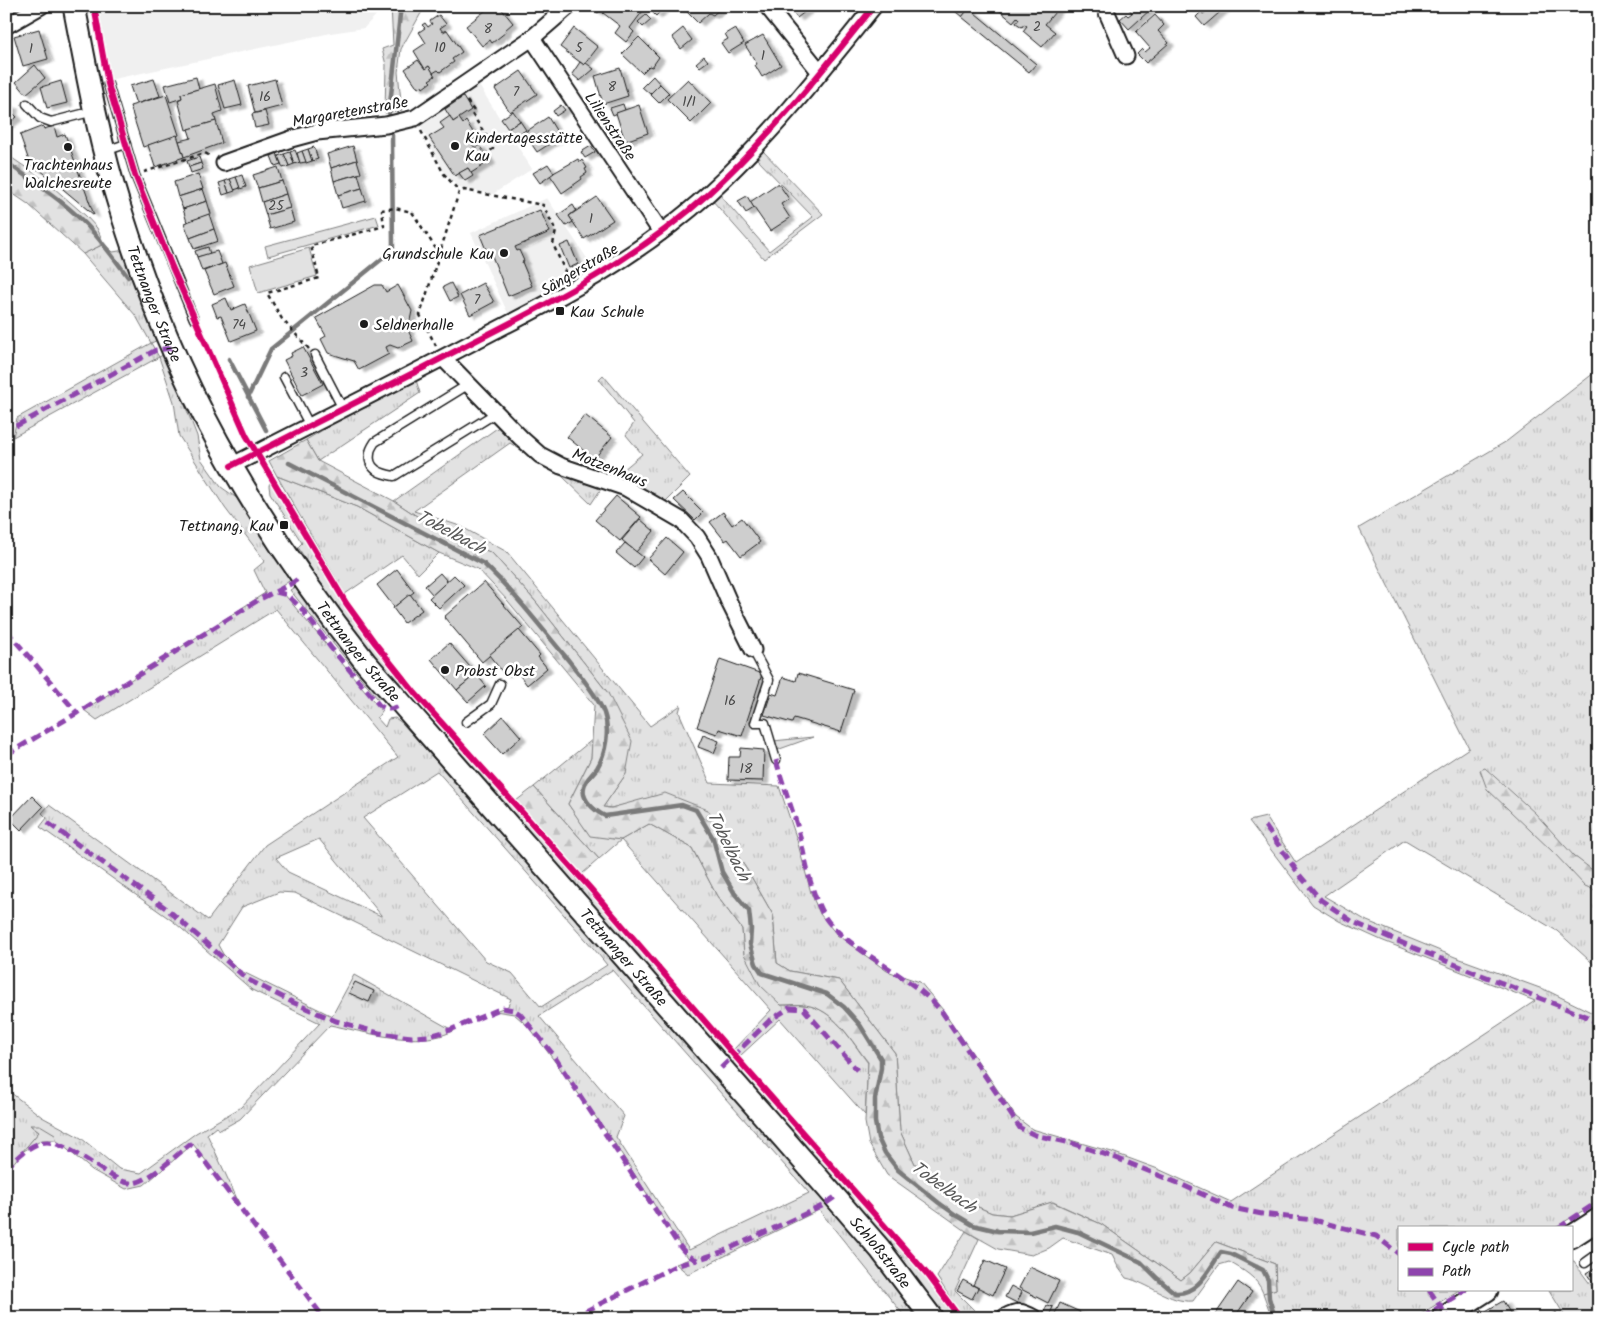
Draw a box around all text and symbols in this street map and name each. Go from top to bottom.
house number: 2 [1033,16,1041,38]
house number: 8 [484,18,493,40]
house number: 10 [434,37,446,59]
house number: 5 [575,37,584,59]
house number: 1 [29,38,33,60]
house number: 1 [761,45,765,67]
house number: 8 [608,76,617,98]
house number: 7 [513,81,520,103]
house number: 16 [259,86,271,108]
street label: Lilienstraße [577,87,642,166]
street label: Margaretenstraße [290,90,410,135]
house number: 1/1 [682,91,696,113]
place label: Kindertagesstätte Kau [465,126,583,169]
marker: Kindertagesstätte Kau [449,140,461,152]
marker: Trachtenhaus Walchesreute [62,141,74,153]
place label: Trachtenhaus Walchesreute [23,153,113,196]
house number: 25 [268,195,285,217]
house number: 1 [589,208,593,230]
street label: Sängerstraße [536,237,624,303]
street label: Tettnanger Straße [119,242,188,367]
place label: Grundschule Kau [382,242,494,267]
marker: Grundschule Kau [498,247,510,259]
house number: 7 [474,289,481,311]
place label: Kau Schule [570,300,644,325]
marker: Kau Schule [554,305,566,317]
place label: Seldnerhalle [374,313,454,338]
house number: 74 [232,314,246,336]
marker: Seldnerhalle [358,318,370,330]
house number: 3 [300,362,308,384]
street label: Motzenhaus [568,442,651,495]
water label: Tobelbach [410,503,492,564]
place label: Tettnang, Kau [179,514,274,539]
marker: Tettnang, Kau [278,519,290,531]
street label: Tettnanger Straße [309,596,406,708]
place label: Probst Obst [455,659,536,684]
marker: Probst Obst [439,664,451,676]
house number: 16 [724,690,736,712]
house number: 18 [740,758,753,780]
water label: Tobelbach [698,806,758,888]
street label: Tettnanger Straße [573,903,673,1013]
water label: Tobelbach [904,1154,983,1223]
street label: Schloßstraße [843,1211,917,1295]
legend [1398,1226,1572,1292]
text: Cycle path [1442,1236,1509,1260]
text: Path [1442,1260,1471,1284]

